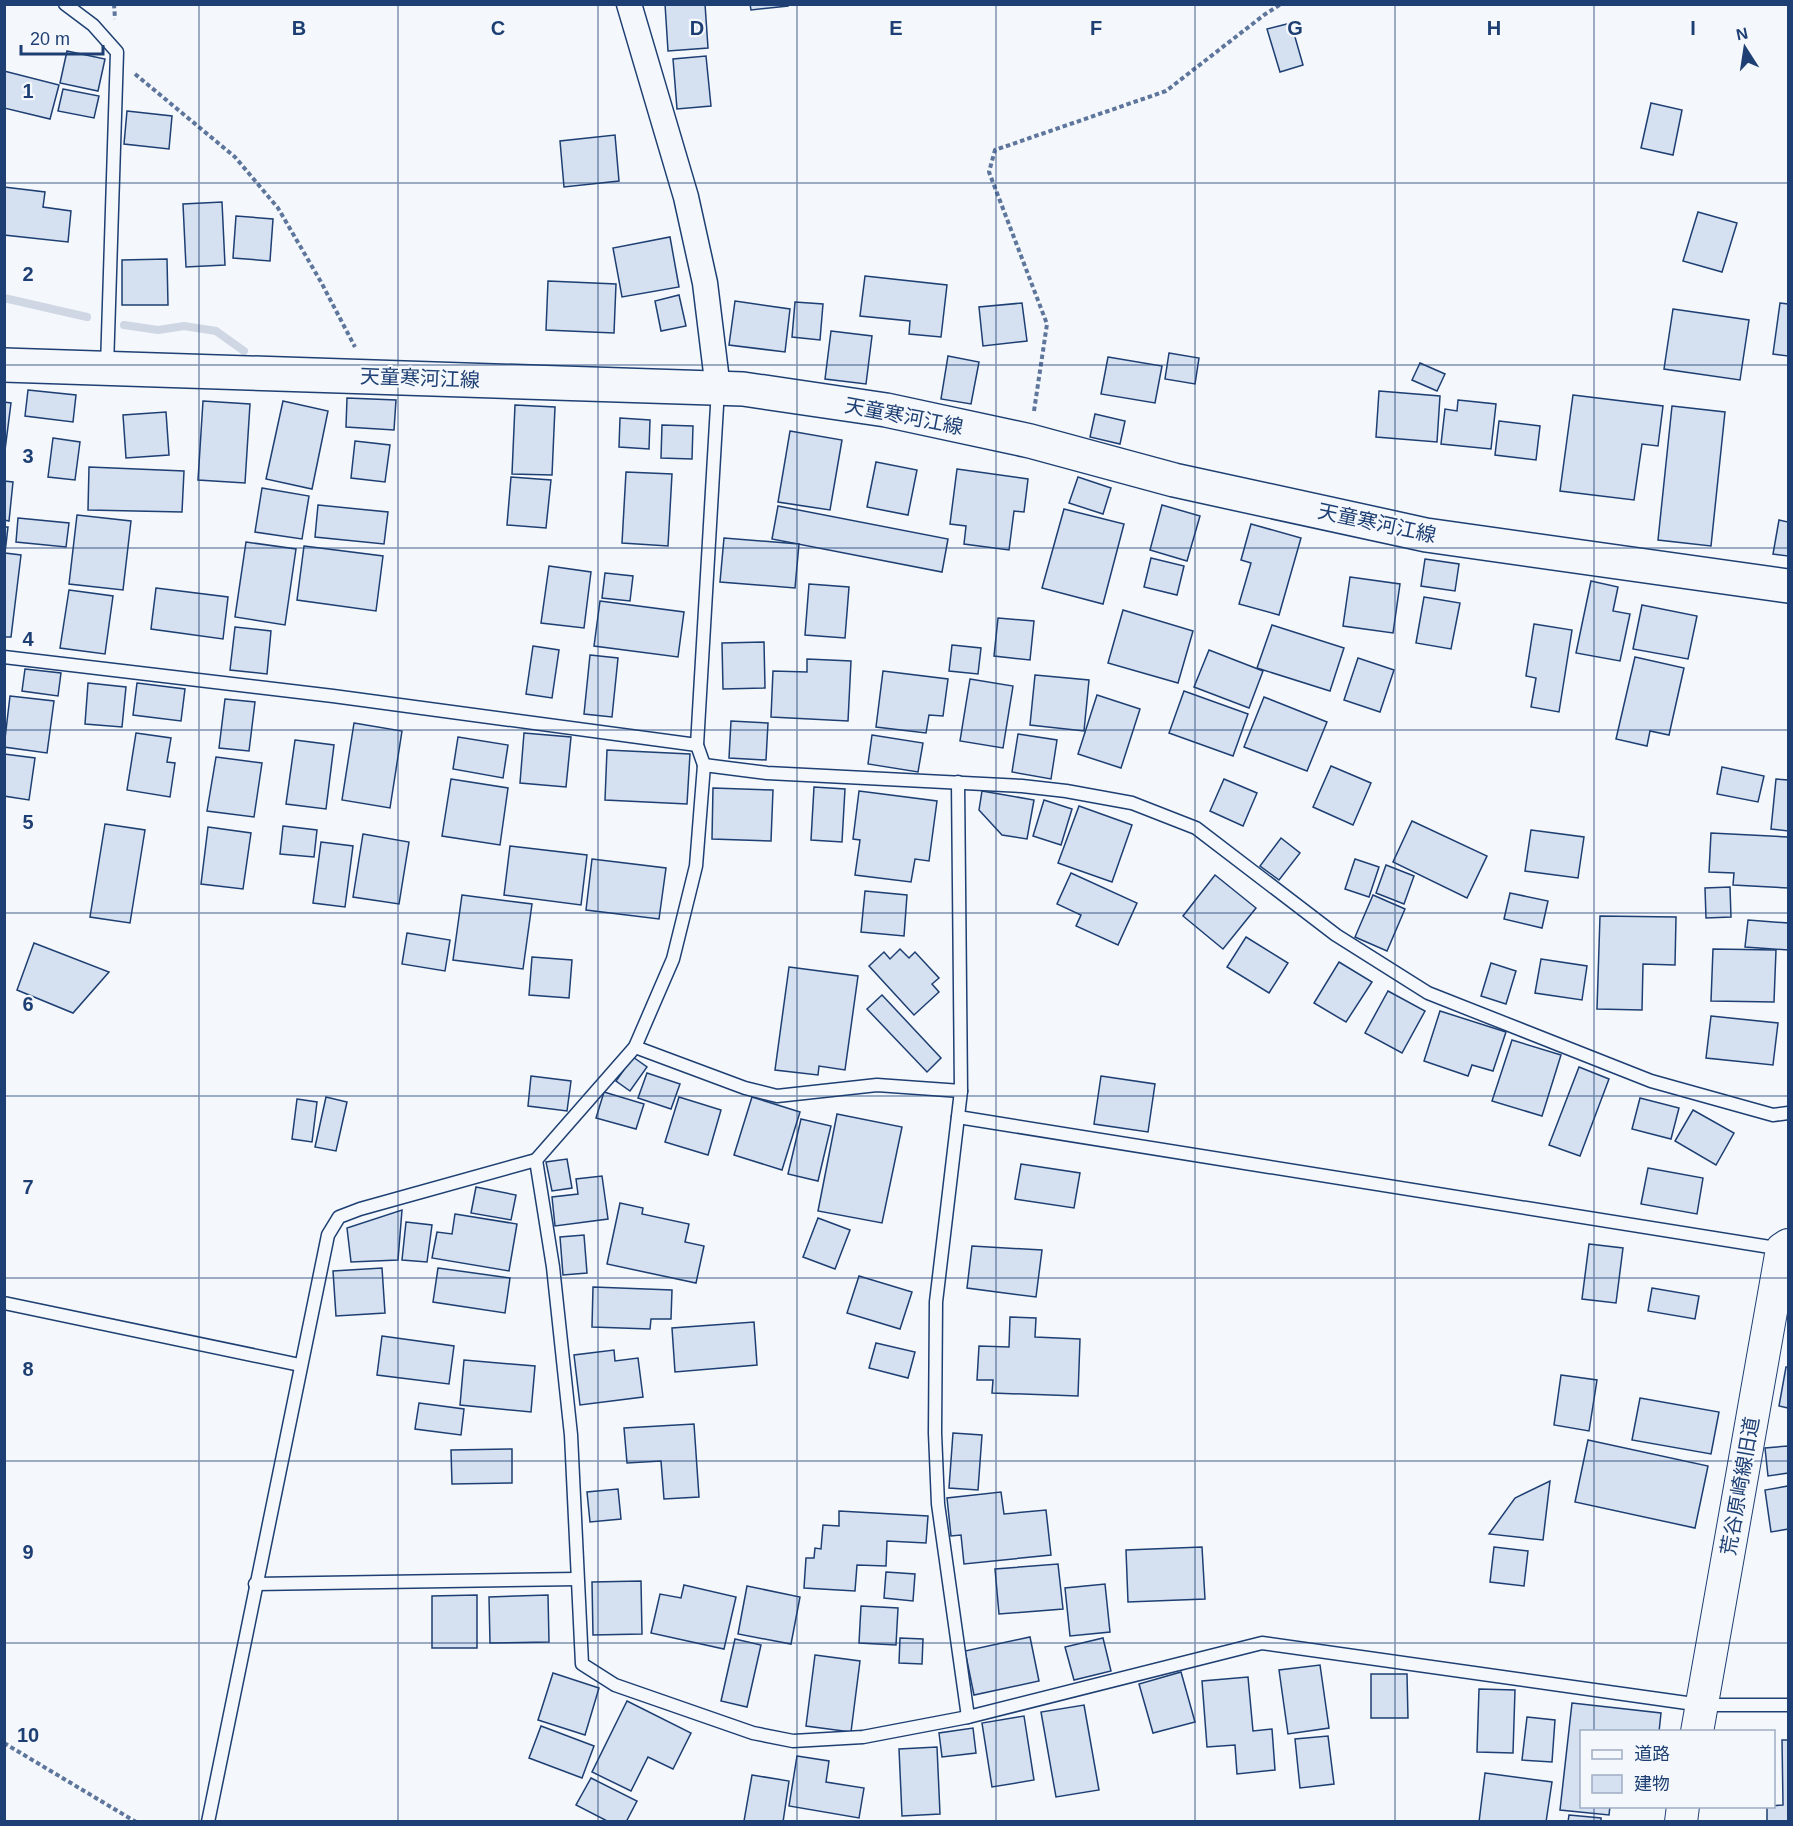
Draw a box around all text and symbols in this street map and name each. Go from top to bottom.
text: B [292,17,306,39]
text: C [491,17,505,39]
text: D [690,17,704,39]
text: E [889,17,903,39]
text: F [1090,17,1102,39]
text: G [1287,17,1303,39]
text: H [1487,17,1501,39]
text: I [1690,17,1696,39]
scale bar [21,18,104,56]
north arrow [1715,18,1775,78]
text: N [1735,24,1749,43]
text: 20 m [30,29,70,49]
text: 1 [22,80,34,102]
text: 2 [22,263,34,285]
street label: 天童寒河江線 [360,365,480,391]
street label: 天童寒河江線 [843,394,965,438]
text: 3 [22,445,34,467]
street label: 天童寒河江線 [1316,500,1438,546]
text: 4 [22,628,34,650]
text: 5 [22,811,34,833]
text: 6 [22,993,34,1015]
text: 7 [22,1176,34,1198]
text: 8 [22,1358,34,1380]
street label: 荒谷原崎線旧道 [1717,1415,1763,1557]
text: 9 [22,1541,34,1563]
text: 10 [17,1724,39,1746]
legend [1580,1730,1775,1808]
text: 道路 [1634,1744,1670,1764]
text: 建物 [1634,1774,1670,1794]

